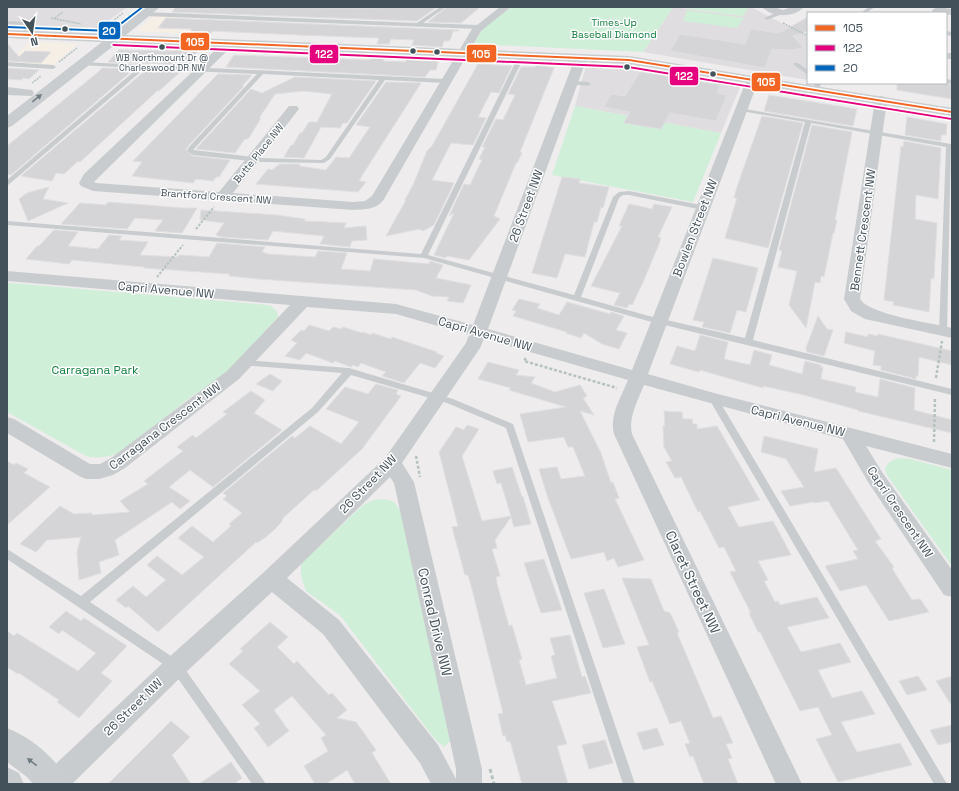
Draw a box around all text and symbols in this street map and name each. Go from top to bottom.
north arrow [12,12,52,52]
legend [807,12,947,84]
park label: Times-Up Baseball Diamond [571,16,657,41]
text: 105 [843,20,863,36]
line badge: 20 [98,21,121,40]
unlabelled marker [60,24,70,34]
text: 20 [102,24,116,38]
line badge: 105 [180,32,210,51]
text: N [29,34,39,49]
text: 105 [186,35,205,49]
text: 122 [843,40,863,56]
marker: WB Northmount Dr @ Charleswood DR NW [157,42,167,52]
line badge: 122 [309,44,339,64]
line badge: 105 [466,44,497,63]
unlabelled marker [408,46,418,56]
text: 122 [315,47,333,61]
unlabelled marker [432,47,442,57]
text: 105 [472,47,491,61]
place label: WB Northmount Dr @ Charleswood DR NW [116,52,208,74]
text: 20 [843,60,858,76]
unlabelled marker [622,62,632,72]
line badge: 122 [669,66,699,86]
text: 122 [675,69,693,83]
unlabelled marker [708,69,718,79]
line badge: 105 [751,72,781,92]
text: 105 [757,75,776,89]
one-way arrow [32,94,43,103]
street label: Butte Place NW [230,121,287,186]
street label: 26 Street NW [506,167,547,244]
street label: Bennett Crescent NW [846,167,880,292]
street label: Bowlen Street NW [669,176,721,279]
street label: Brantford Crescent NW [160,186,272,207]
street label: Capri Avenue NW [117,278,215,302]
street label: Capri Avenue NW [436,313,534,355]
park label: Carragana Park [51,362,139,378]
street label: Carragana Crescent NW [106,378,225,473]
street label: Capri Avenue NW [749,402,847,441]
street label: 26 Street NW [336,451,400,517]
street label: Capri Crescent NW [863,463,937,561]
street label: Claret Street NW [661,528,725,636]
street label: Conrad Drive NW [414,566,456,678]
street label: 26 Street NW [100,675,166,739]
one-way arrow [26,757,37,766]

